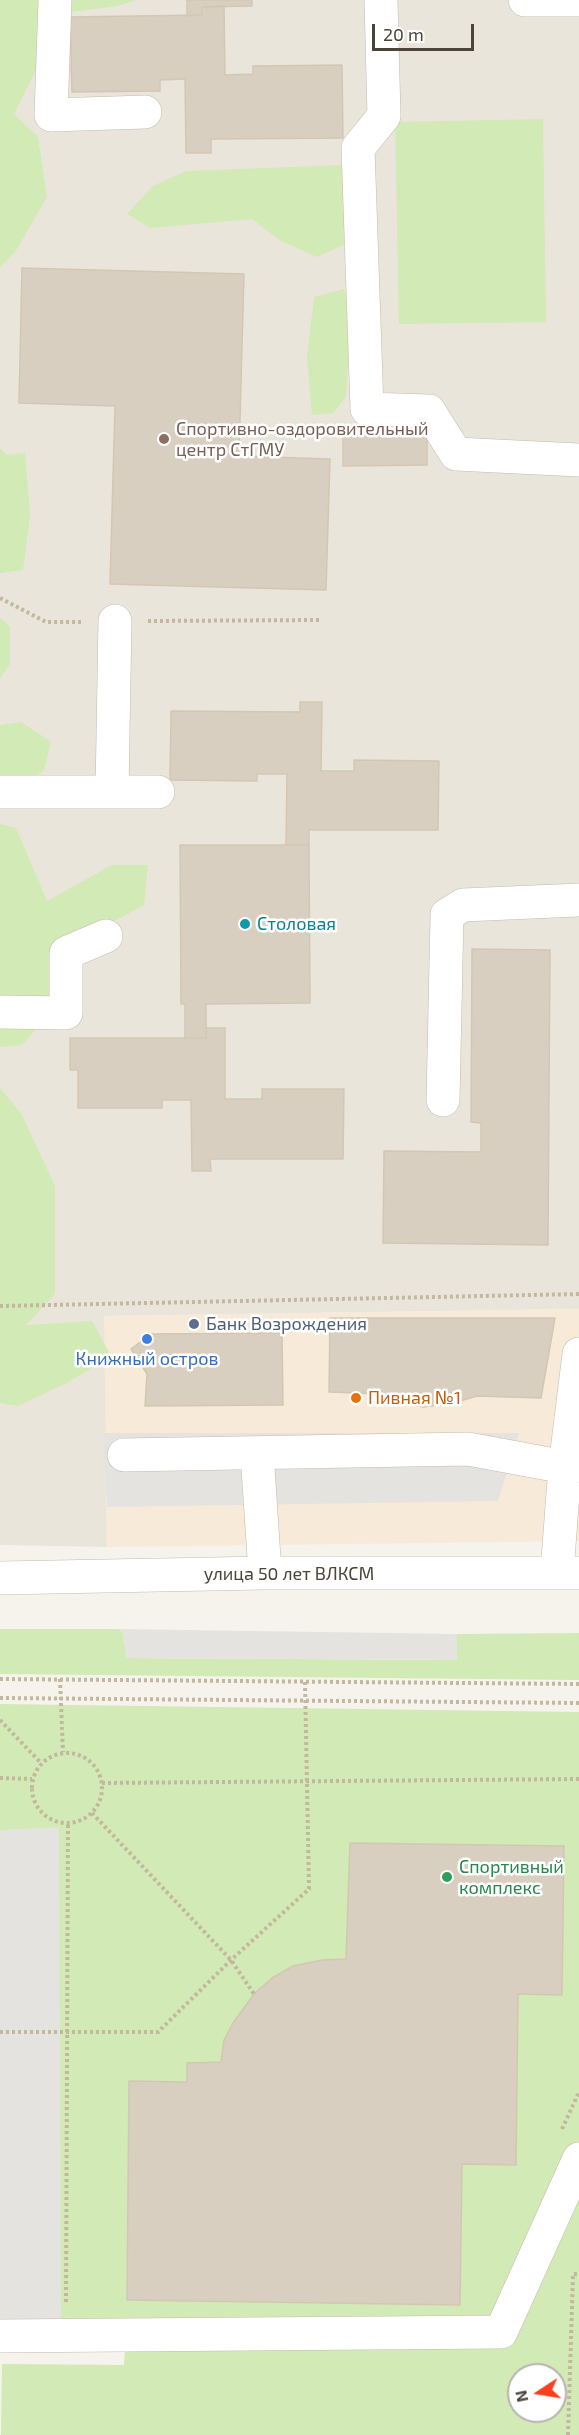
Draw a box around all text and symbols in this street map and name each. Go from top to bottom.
scale bar [375,12,477,50]
text: 20 m [383,23,424,45]
place label: Спортивно-оздоровительный центр СтГМУ [176,418,428,460]
marker: Спортивно-оздоровительный центр СтГМУ [157,432,171,446]
place label: Столовая [257,913,336,935]
marker: Столовая [238,917,252,931]
place label: Банк Возрождения [206,1313,367,1335]
marker: Банк Возрождения [187,1317,201,1331]
marker: Книжный остров [140,1332,154,1346]
place label: Книжный остров [76,1348,218,1370]
place label: Пивная №1 [368,1387,461,1409]
marker: Пивная №1 [349,1391,363,1405]
street label: улица 50 лет ВЛКСМ [204,1563,374,1585]
place label: Спортивный комплекс [459,1856,564,1898]
marker: Спортивный комплекс [440,1870,454,1884]
north arrow [507,2363,567,2423]
text: N [510,2389,531,2404]

